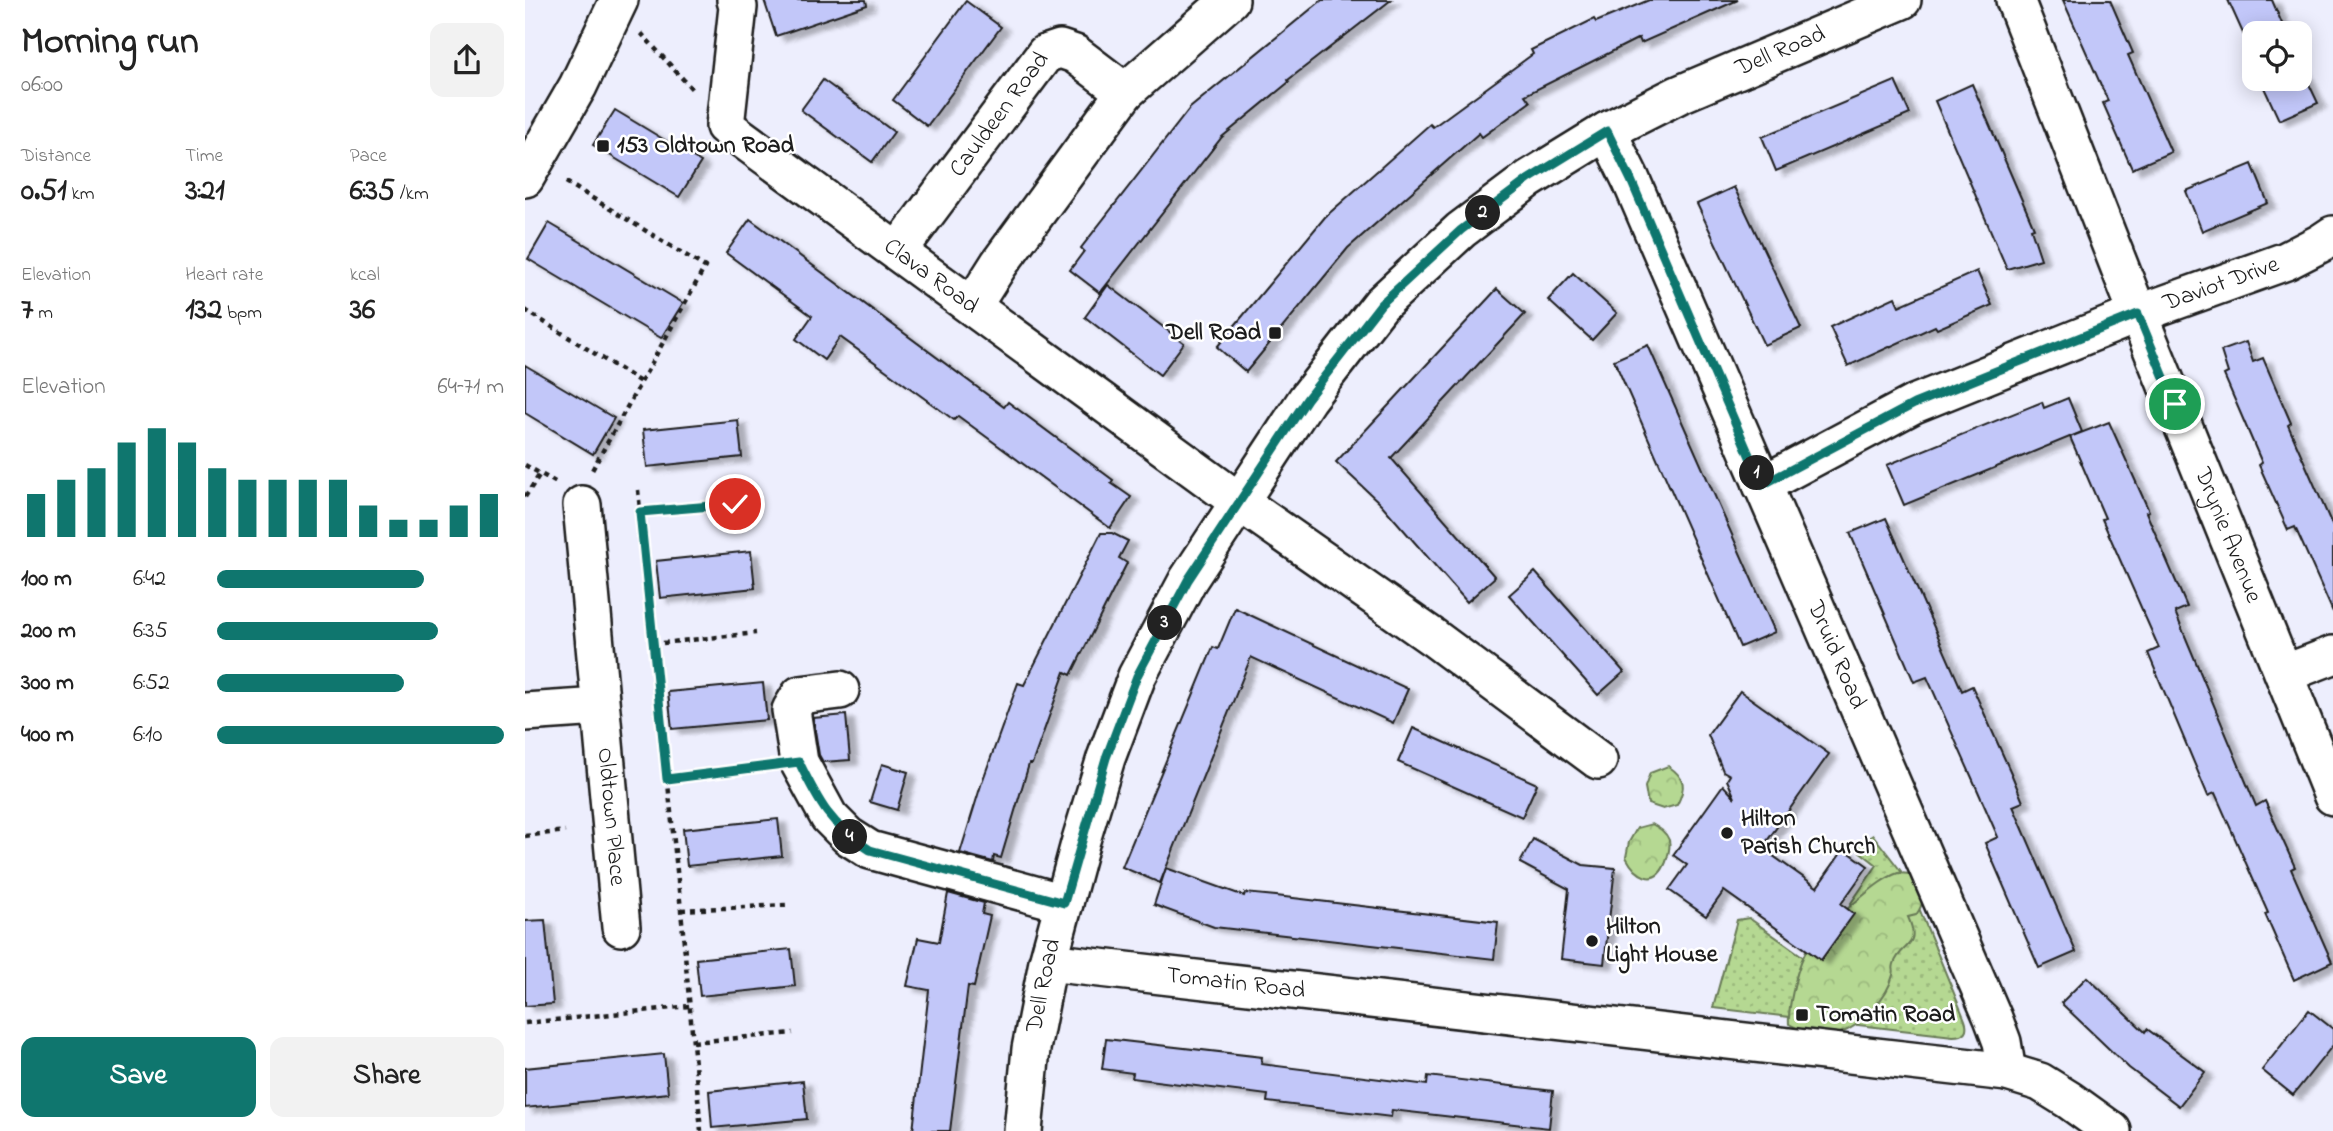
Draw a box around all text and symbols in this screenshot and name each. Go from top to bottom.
text: Morning run [21,15,199,71]
street label: Dell Road [1729,17,1831,87]
map controls [2242,21,2312,91]
button: locate [2242,21,2312,91]
button: share [430,23,504,97]
street label: Cauldeen Road [941,44,1059,185]
text: 06:00 [21,69,63,102]
place label: 153 Oldtown Road [617,129,794,164]
marker: 153 Oldtown Road [595,138,611,154]
text: Distance [21,143,91,170]
text: Time [185,143,223,170]
text: Pace [350,143,387,170]
text: 0.51 [21,170,67,214]
text: 3:21 [185,170,225,214]
text: 6:35 [350,170,395,214]
text: km [67,181,95,208]
text: /km [395,181,429,208]
pin: 2 [1465,196,1501,230]
text: 2 [1478,199,1487,226]
street label: Clava Road [876,230,986,324]
street label: Daviot Drive [2157,247,2284,321]
text: Elevation [21,262,91,289]
text: Heart rate [185,262,263,289]
text: kcal [350,262,380,289]
text: 7 [21,289,33,333]
text: 132 [185,289,222,333]
text: 36 [350,289,375,333]
text: m [33,300,53,327]
text: bpm [222,300,262,327]
place label: Dell Road [1165,316,1262,351]
marker: Dell Road [1267,325,1283,341]
text: Elevation [21,371,106,404]
text: 64–71 m [437,371,504,404]
pin [2145,374,2205,434]
icon: arrive [2156,385,2194,423]
pin: 1 [1739,456,1775,490]
text: 1 [1753,459,1760,486]
street label: Drynie Avenue [2184,461,2271,608]
pin [705,474,765,534]
icon: check [716,485,754,523]
text: 100 m [21,563,72,596]
text: 6:42 [133,563,166,596]
street label: Druid Road [1797,594,1875,715]
pin: 3 [1147,606,1183,640]
text: 3 [1161,609,1168,636]
text: 200 m [21,615,76,648]
text: 6:35 [133,615,168,648]
text: 300 m [21,667,74,700]
text: 6:52 [133,667,170,700]
text: 400 m [21,719,74,752]
text: 6:10 [133,719,162,752]
street label: Oldtown Place [587,746,635,887]
place label: Hilton Parish Church [1741,802,1876,865]
pin: 4 [833,820,867,854]
text: 4 [846,823,853,850]
marker: Hilton Parish Church [1719,825,1735,841]
place label: Hilton Light House [1606,910,1719,974]
marker: Hilton Light House [1584,933,1600,949]
street label: Dell Road [1017,934,1071,1036]
street label: Tomatin Road [1165,958,1307,1009]
place label: Tomatin Road [1816,998,1956,1033]
marker: Tomatin Road [1794,1007,1810,1023]
button: Save [21,1037,256,1117]
button: Share [270,1037,504,1117]

